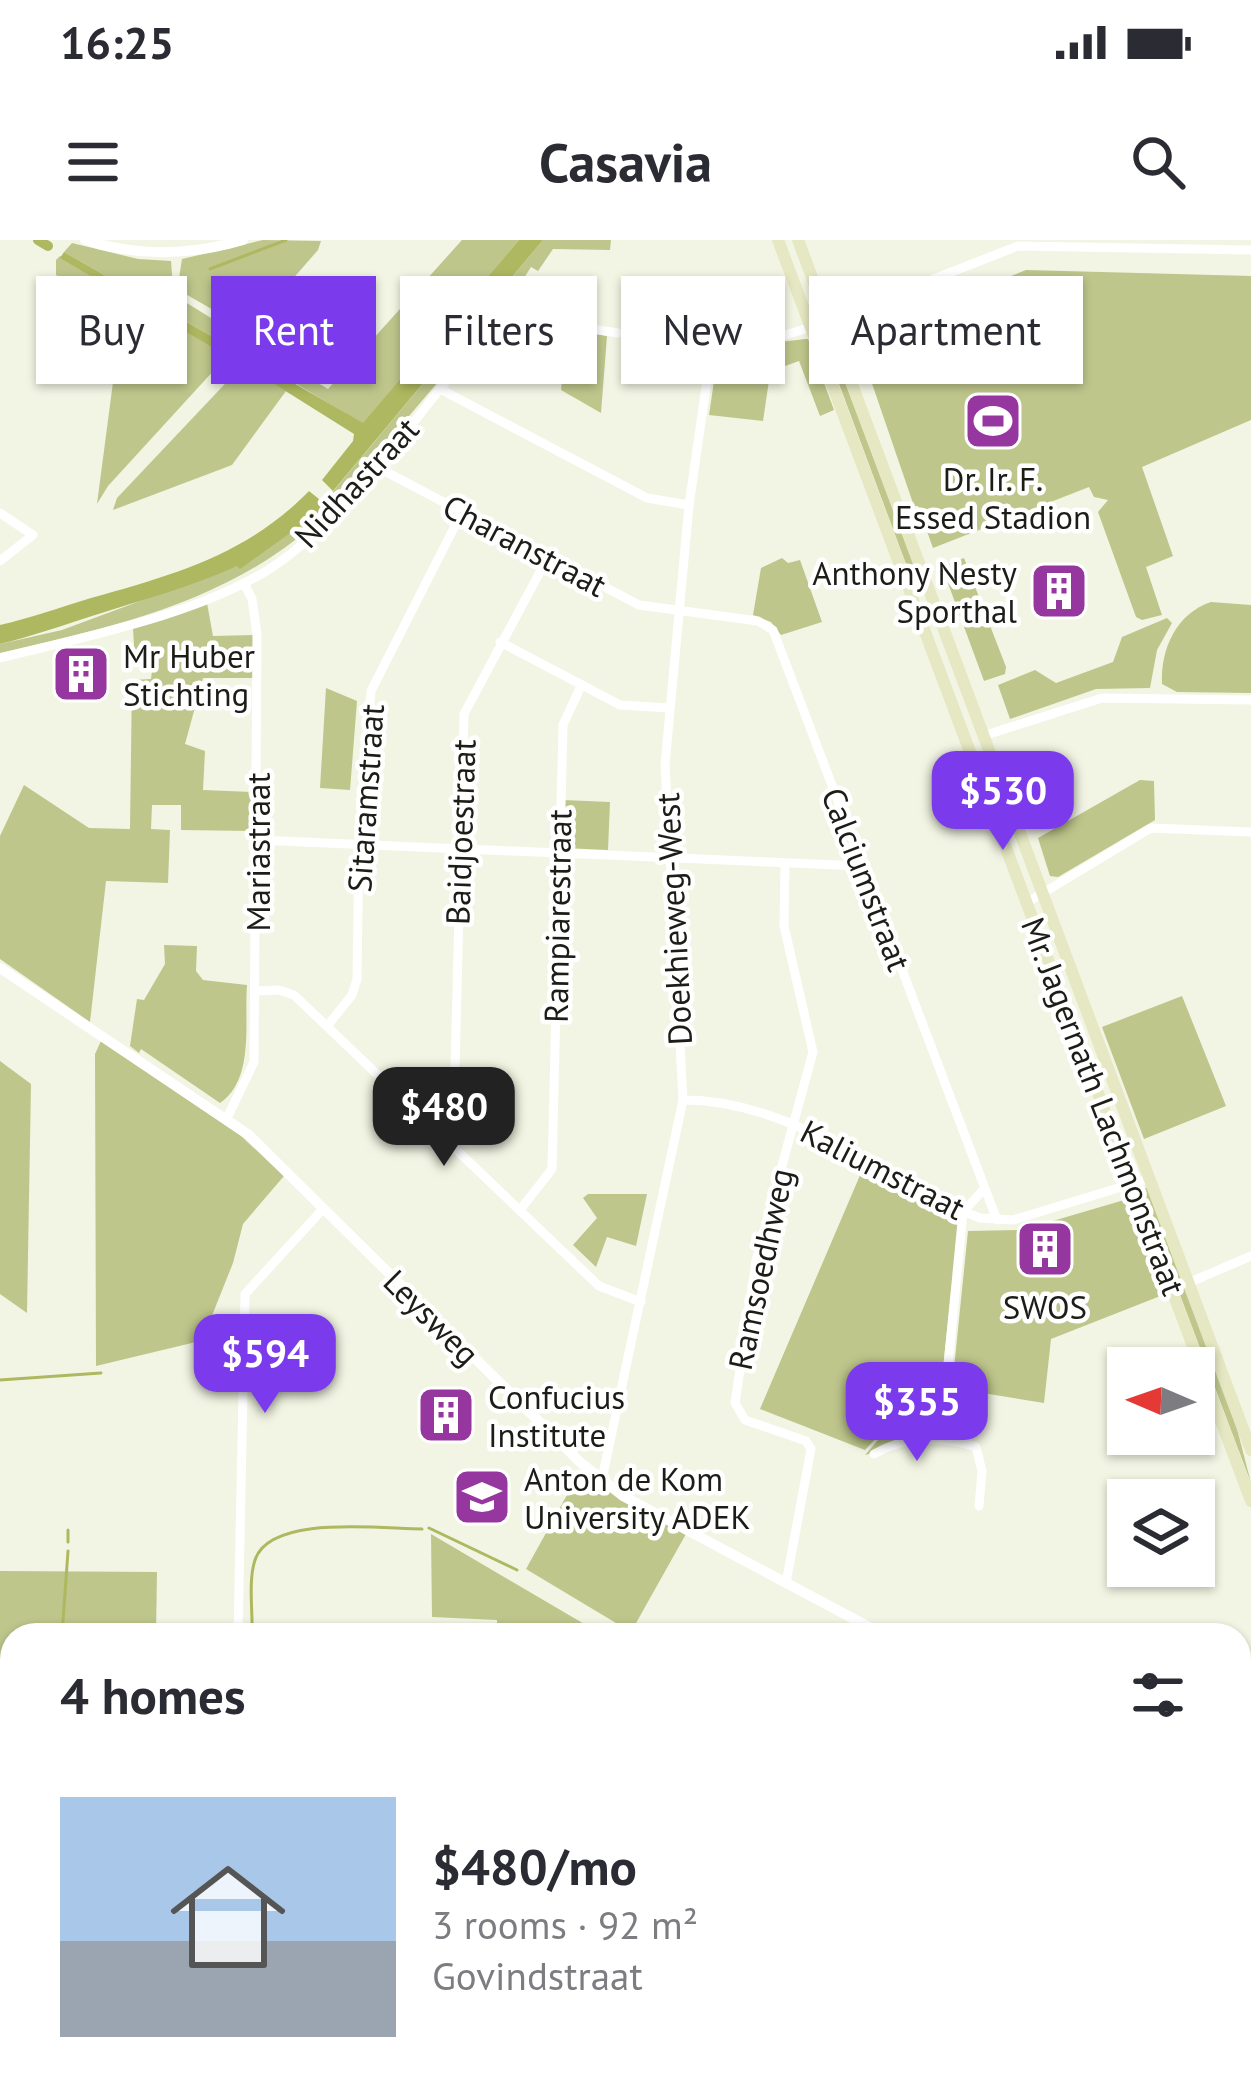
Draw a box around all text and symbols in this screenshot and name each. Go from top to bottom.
text: 16:25 [60,13,174,71]
text: Casavia [539,127,712,197]
icon: menu [60,129,126,195]
icon: search [1125,129,1191,195]
chip: Buy [36,276,187,384]
chip: Rent [211,276,376,384]
chip: Filters [400,276,597,384]
chip: New [621,276,785,384]
chip: Apartment [809,276,1083,384]
sports icon: Dr. Ir. F. Essed Stadion [962,390,1024,452]
street label: Nidhastraat [285,408,427,556]
place label: Dr. Ir. F. Essed Stadion [895,457,1091,538]
street label: Charanstraat [436,484,614,606]
place label: Anthony Nesty Sporthal [812,551,1018,632]
building icon: Anthony Nesty Sporthal [1028,560,1090,622]
place label: Mr Huber Stichting [123,634,255,715]
building icon: Mr Huber Stichting [50,643,112,705]
street label: Sitaramstraat [337,702,393,894]
street label: Baidjoestraat [435,738,485,926]
pin: $530 [932,751,1074,853]
text: $530 [959,764,1047,815]
street label: Mariastraat [236,772,279,932]
street label: Calciumstraat [812,781,922,977]
street label: Doekhieweg-West [645,792,701,1046]
street label: Rampiarestraat [534,809,580,1023]
street label: Mr. Jagernath Lachmonstraat [1012,911,1196,1301]
pin: $480 [373,1067,515,1169]
text: $480 [400,1080,488,1131]
street label: Kaliumstraat [794,1109,972,1229]
street label: Ramsoedhweg [718,1164,802,1374]
building icon: SWOS [1014,1218,1076,1280]
street label: Leysweg [375,1260,489,1374]
place label: SWOS [1003,1285,1087,1328]
pin: $594 [194,1314,336,1416]
text: $594 [221,1327,309,1378]
north arrow [1107,1347,1215,1455]
map controls [1107,1347,1215,1587]
pin: $355 [846,1362,988,1464]
place label: Confucius Institute [488,1375,625,1456]
text: $355 [873,1375,961,1426]
building icon: Confucius Institute [415,1384,477,1446]
place label: Anton de Kom University ADEK [524,1457,751,1538]
school or university icon: Anton de Kom University ADEK [451,1466,513,1528]
button: layers [1107,1479,1215,1587]
text: 4 homes [60,1662,246,1728]
icon: filters [1125,1662,1191,1728]
text: $480/mo [432,1833,637,1899]
icon: home [156,1845,300,1989]
text: 3 rooms · 92 m² [432,1899,698,1950]
text: Govindstraat [432,1950,643,2001]

